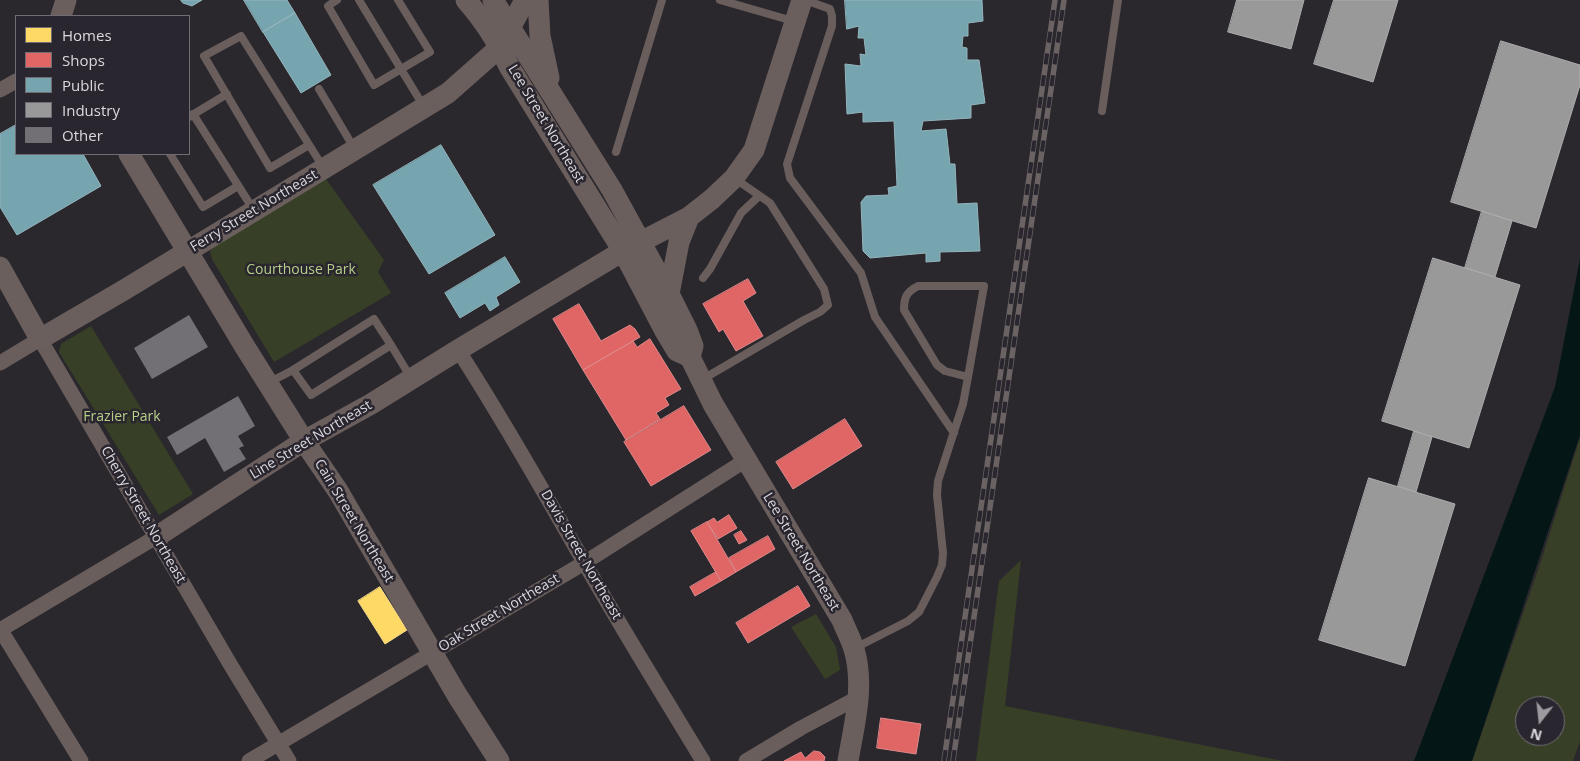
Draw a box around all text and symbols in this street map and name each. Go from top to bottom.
legend [15,15,190,155]
text: Homes [62,25,112,45]
text: Shops [62,50,105,70]
street label: Lee Street Northeast [504,62,588,186]
text: Public [62,75,104,95]
text: Industry [62,100,120,120]
text: Other [62,125,103,145]
street label: Ferry Street Northeast [187,166,321,256]
park label: Courthouse Park [246,262,356,278]
street label: Line Street Northeast [247,397,375,483]
park label: Frazier Park [83,409,161,425]
street label: Cherry Street Northeast [97,443,189,587]
street label: Cain Street Northeast [311,456,397,586]
street label: Davis Street Northeast [537,487,625,623]
street label: Lee Street Northeast [759,490,843,614]
street label: Oak Street Northeast [436,570,562,656]
north arrow [1515,696,1565,746]
text: N [1528,724,1544,746]

